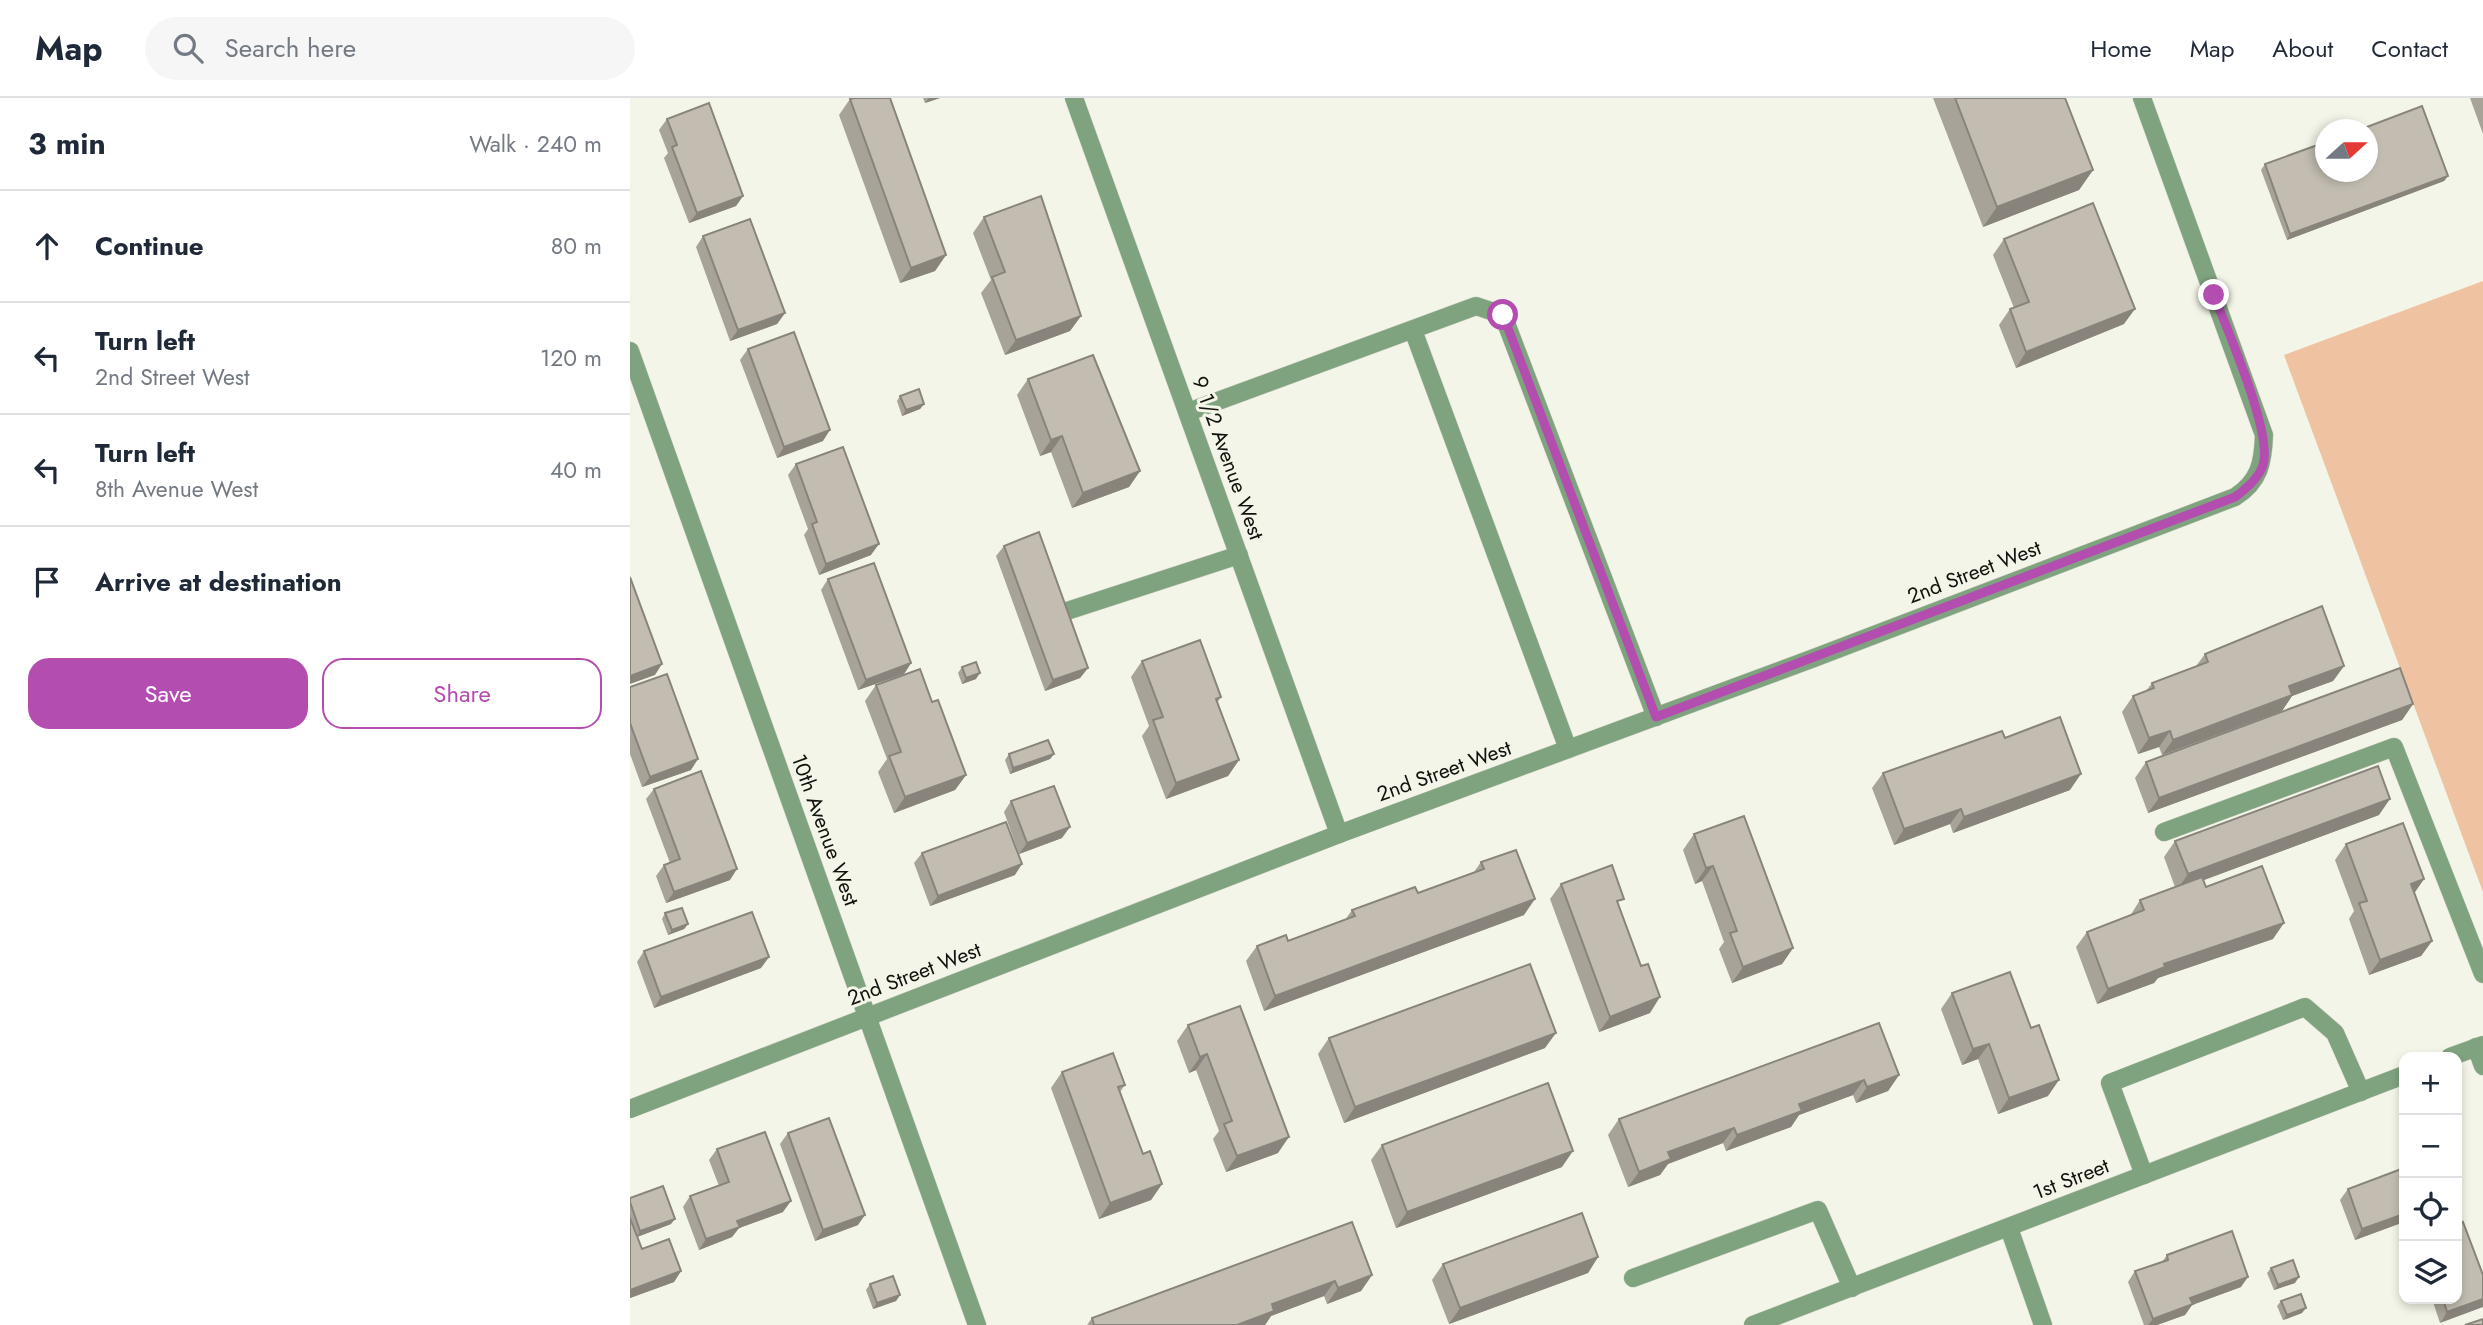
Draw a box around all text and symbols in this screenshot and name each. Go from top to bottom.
search box [145,17,635,80]
text: Map [35,25,103,72]
icon: search [169,29,207,67]
text: Search here [225,29,356,67]
text: Home [2090,31,2152,66]
text: Map [2190,31,2234,66]
text: About [2272,31,2333,66]
text: Contact [2371,31,2448,66]
north arrow [2315,119,2378,182]
text: 3 min [28,122,106,165]
text: Walk · 240 m [469,127,602,161]
icon: ahead [28,227,66,265]
text: Continue [95,227,204,265]
text: 80 m [551,229,602,263]
route end [2198,279,2229,310]
route start [1487,299,1518,330]
text: Turn left [95,322,195,360]
icon: left [28,339,66,377]
text: 120 m [540,341,602,375]
text: 2nd Street West [95,360,250,394]
street label: 9 1/2 Avenue West [1184,372,1272,544]
text: Turn left [95,434,195,472]
icon: left [28,451,66,489]
text: 40 m [550,453,602,487]
text: 8th Avenue West [95,472,258,506]
street label: 2nd Street West [1903,533,2045,611]
icon: arrive [28,563,66,601]
text: Arrive at destination [95,563,342,601]
button: Save [28,658,308,729]
button: Share [322,658,602,729]
street label: 2nd Street West [1373,733,1515,809]
street label: 10th Avenue West [784,750,866,910]
street label: 2nd Street West [843,935,985,1013]
map controls [2399,1052,2462,1304]
button: + [2399,1052,2462,1115]
button: − [2399,1115,2462,1178]
street label: 1st Street [2029,1151,2113,1207]
button: locate [2399,1178,2462,1241]
button: layers [2399,1241,2462,1304]

